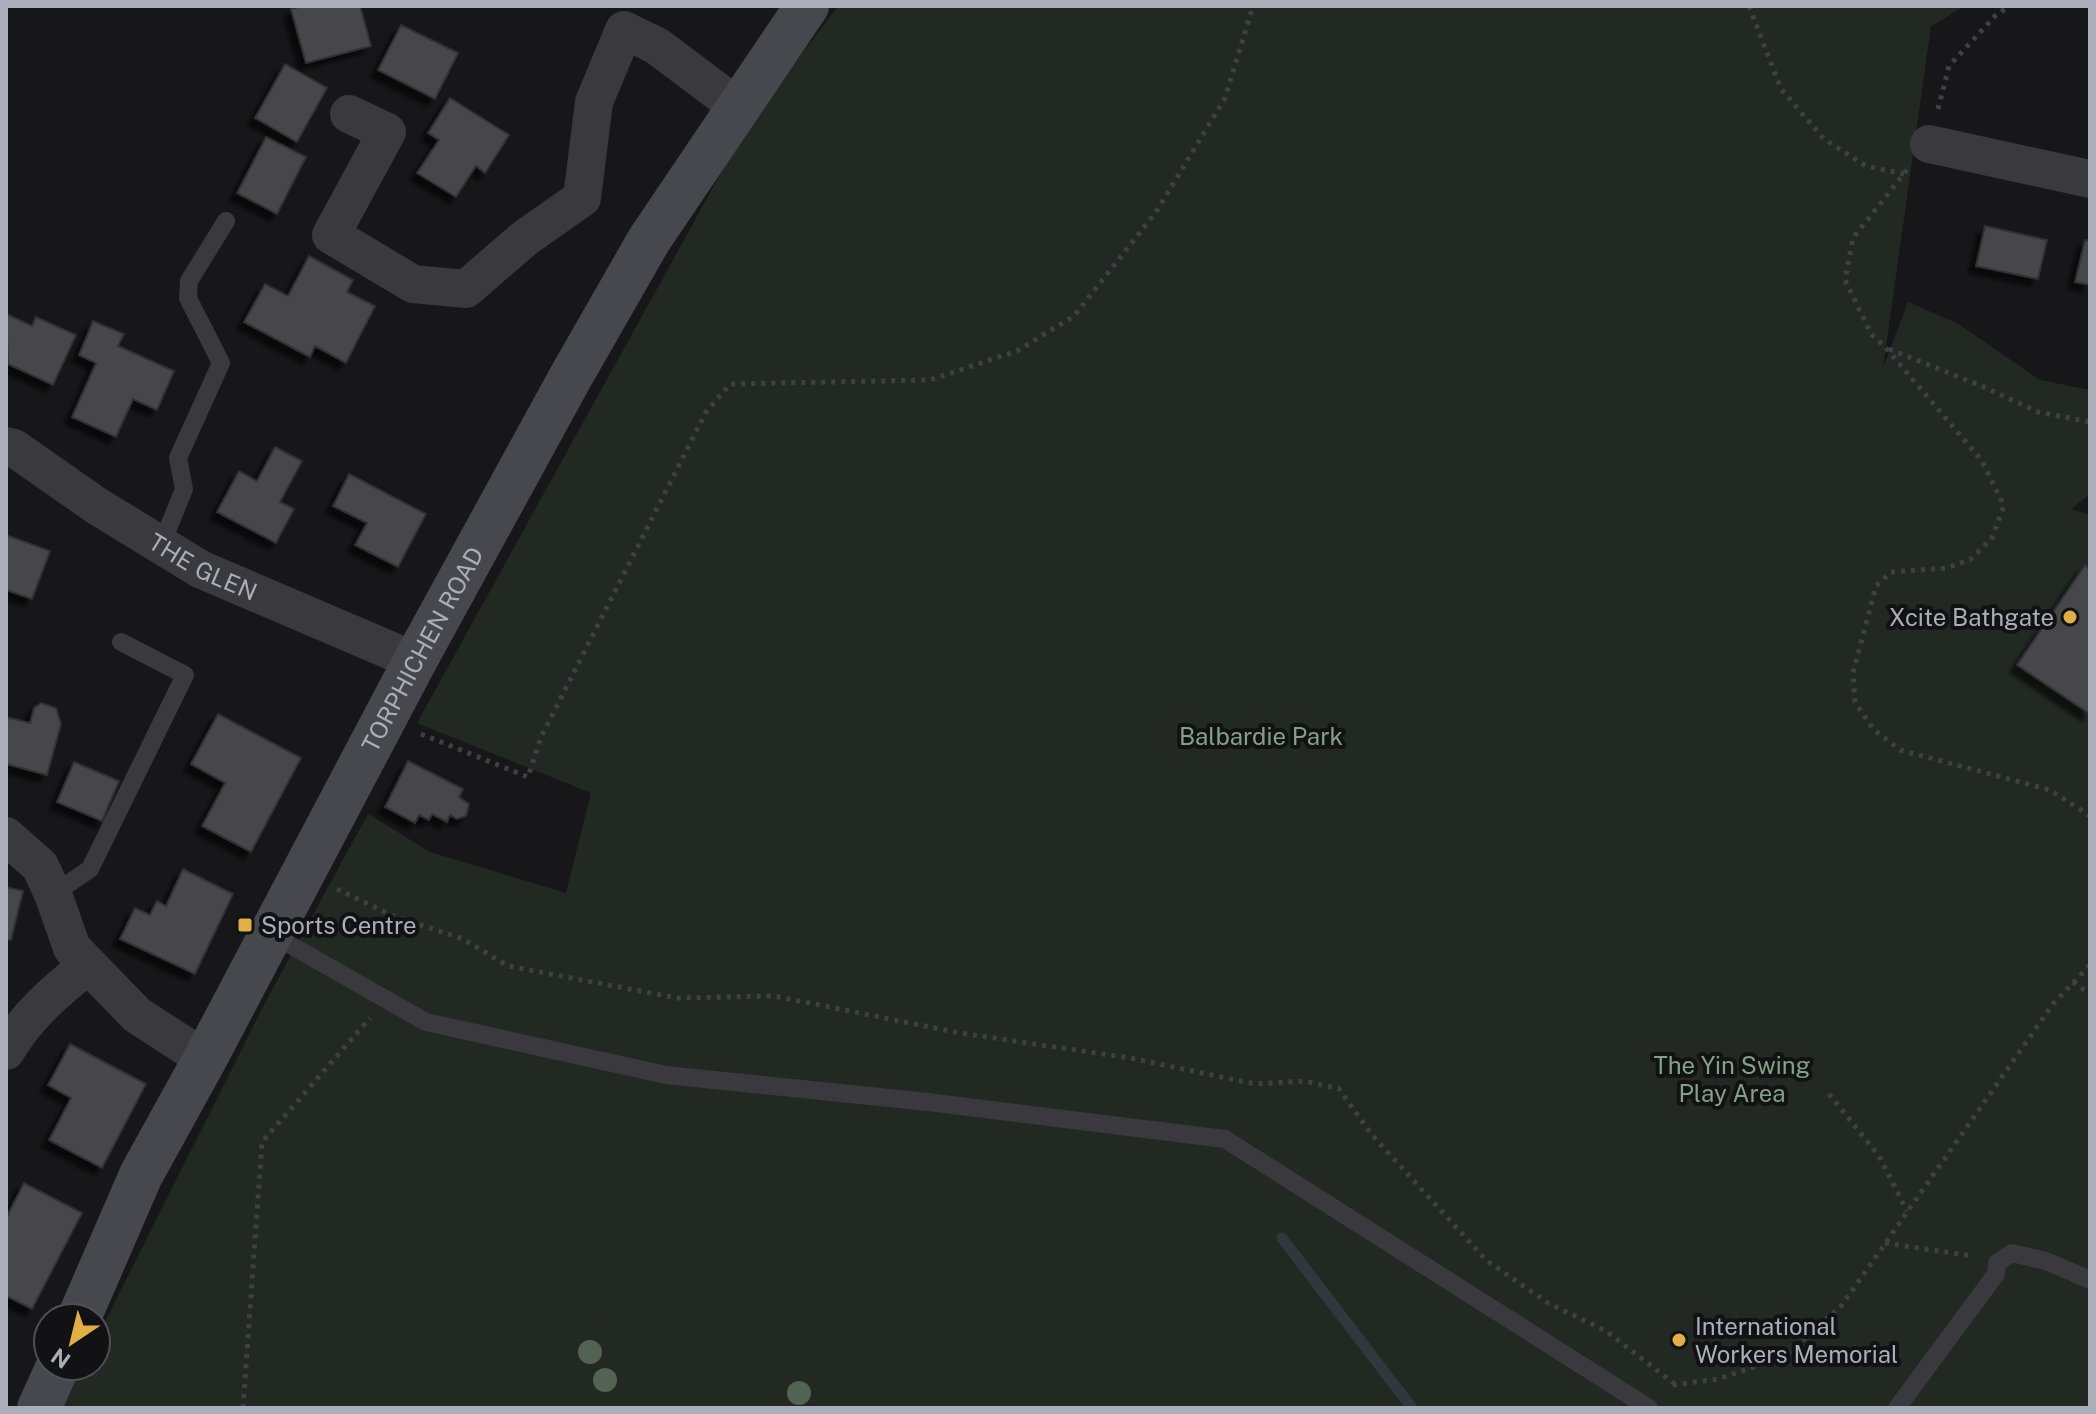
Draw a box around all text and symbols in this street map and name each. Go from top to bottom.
street label: THE GLEN [144,527,261,606]
street label: TORPHICHEN ROAD [356,542,489,757]
place label: Xcite Bathgate [1889,603,2054,631]
marker: Xcite Bathgate [2061,608,2079,626]
park label: Balbardie Park [1179,722,1343,750]
place label: Sports Centre [261,911,417,939]
marker: Sports Centre [236,916,254,934]
park label: The Yin Swing Play Area [1653,1051,1811,1107]
north arrow [32,1302,112,1382]
place label: International Workers Memorial [1695,1312,1898,1368]
marker: International Workers Memorial [1670,1331,1688,1349]
text: N [46,1343,75,1374]

